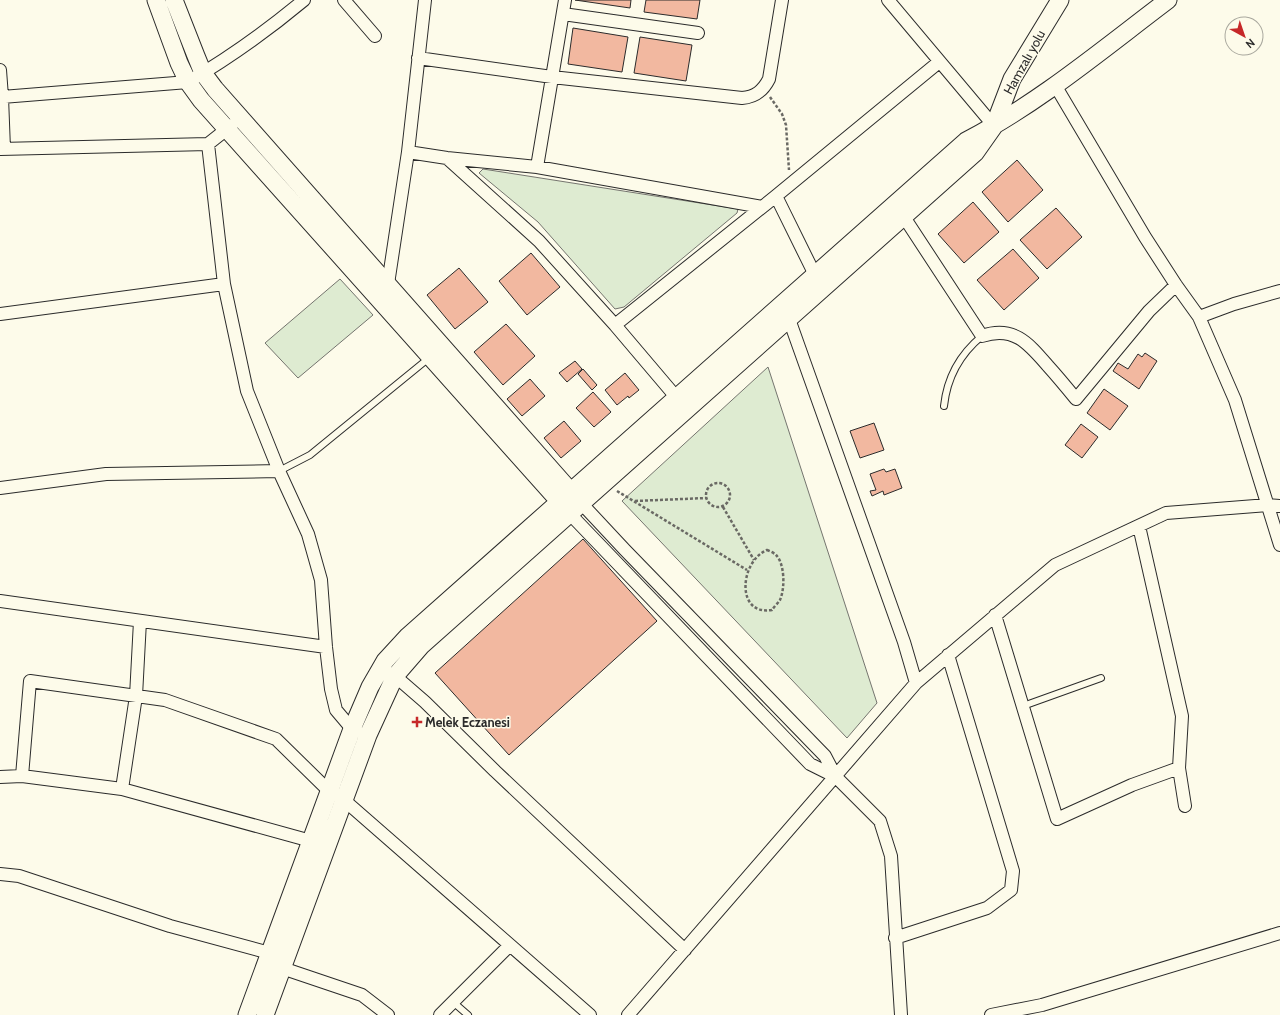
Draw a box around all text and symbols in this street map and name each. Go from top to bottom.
north arrow [1224,16,1264,56]
street label: Hamzalı yolu [1000,27,1048,97]
text: N [1243,36,1258,52]
place label: Melek Eczanesi [425,714,510,730]
marker: Melek Eczanesi [412,717,422,727]

